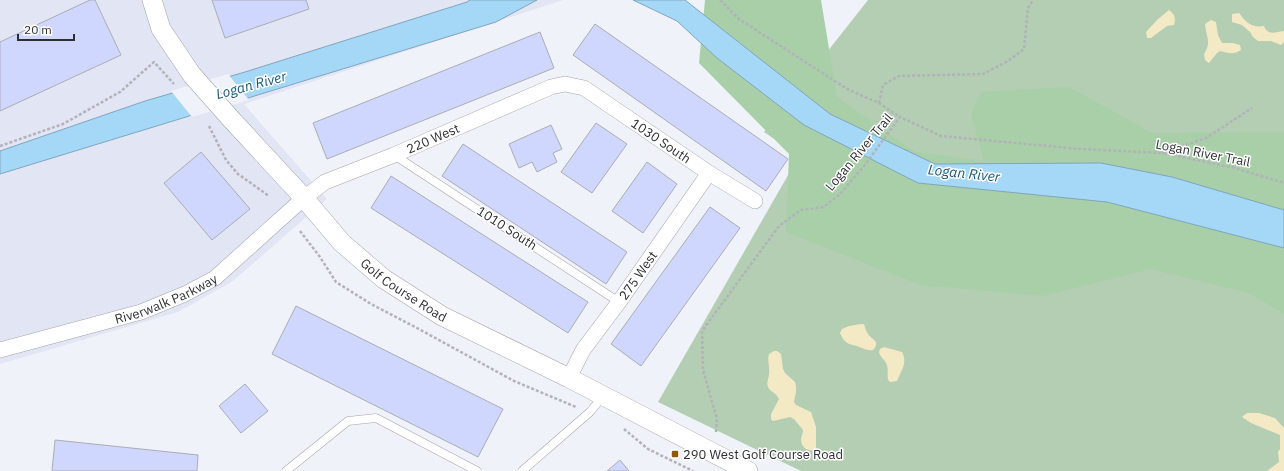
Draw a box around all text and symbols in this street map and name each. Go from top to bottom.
scale bar [18,16,74,42]
text: 20 m [24,22,52,37]
water label: Logan River [214,67,289,103]
street label: Logan River Trail [822,109,897,194]
street label: 1030 South [628,114,694,167]
street label: 220 West [404,119,462,157]
street label: Logan River Trail [1154,135,1252,171]
water label: Logan River [927,160,1002,186]
street label: 1010 South [474,202,540,254]
street label: 275 West [615,247,661,303]
street label: Golf Course Road [357,254,450,326]
street label: Riverwalk Parkway [113,270,221,327]
place label: 290 West Golf Course Road [683,446,843,463]
marker: 290 West Golf Course Road [670,449,680,459]

